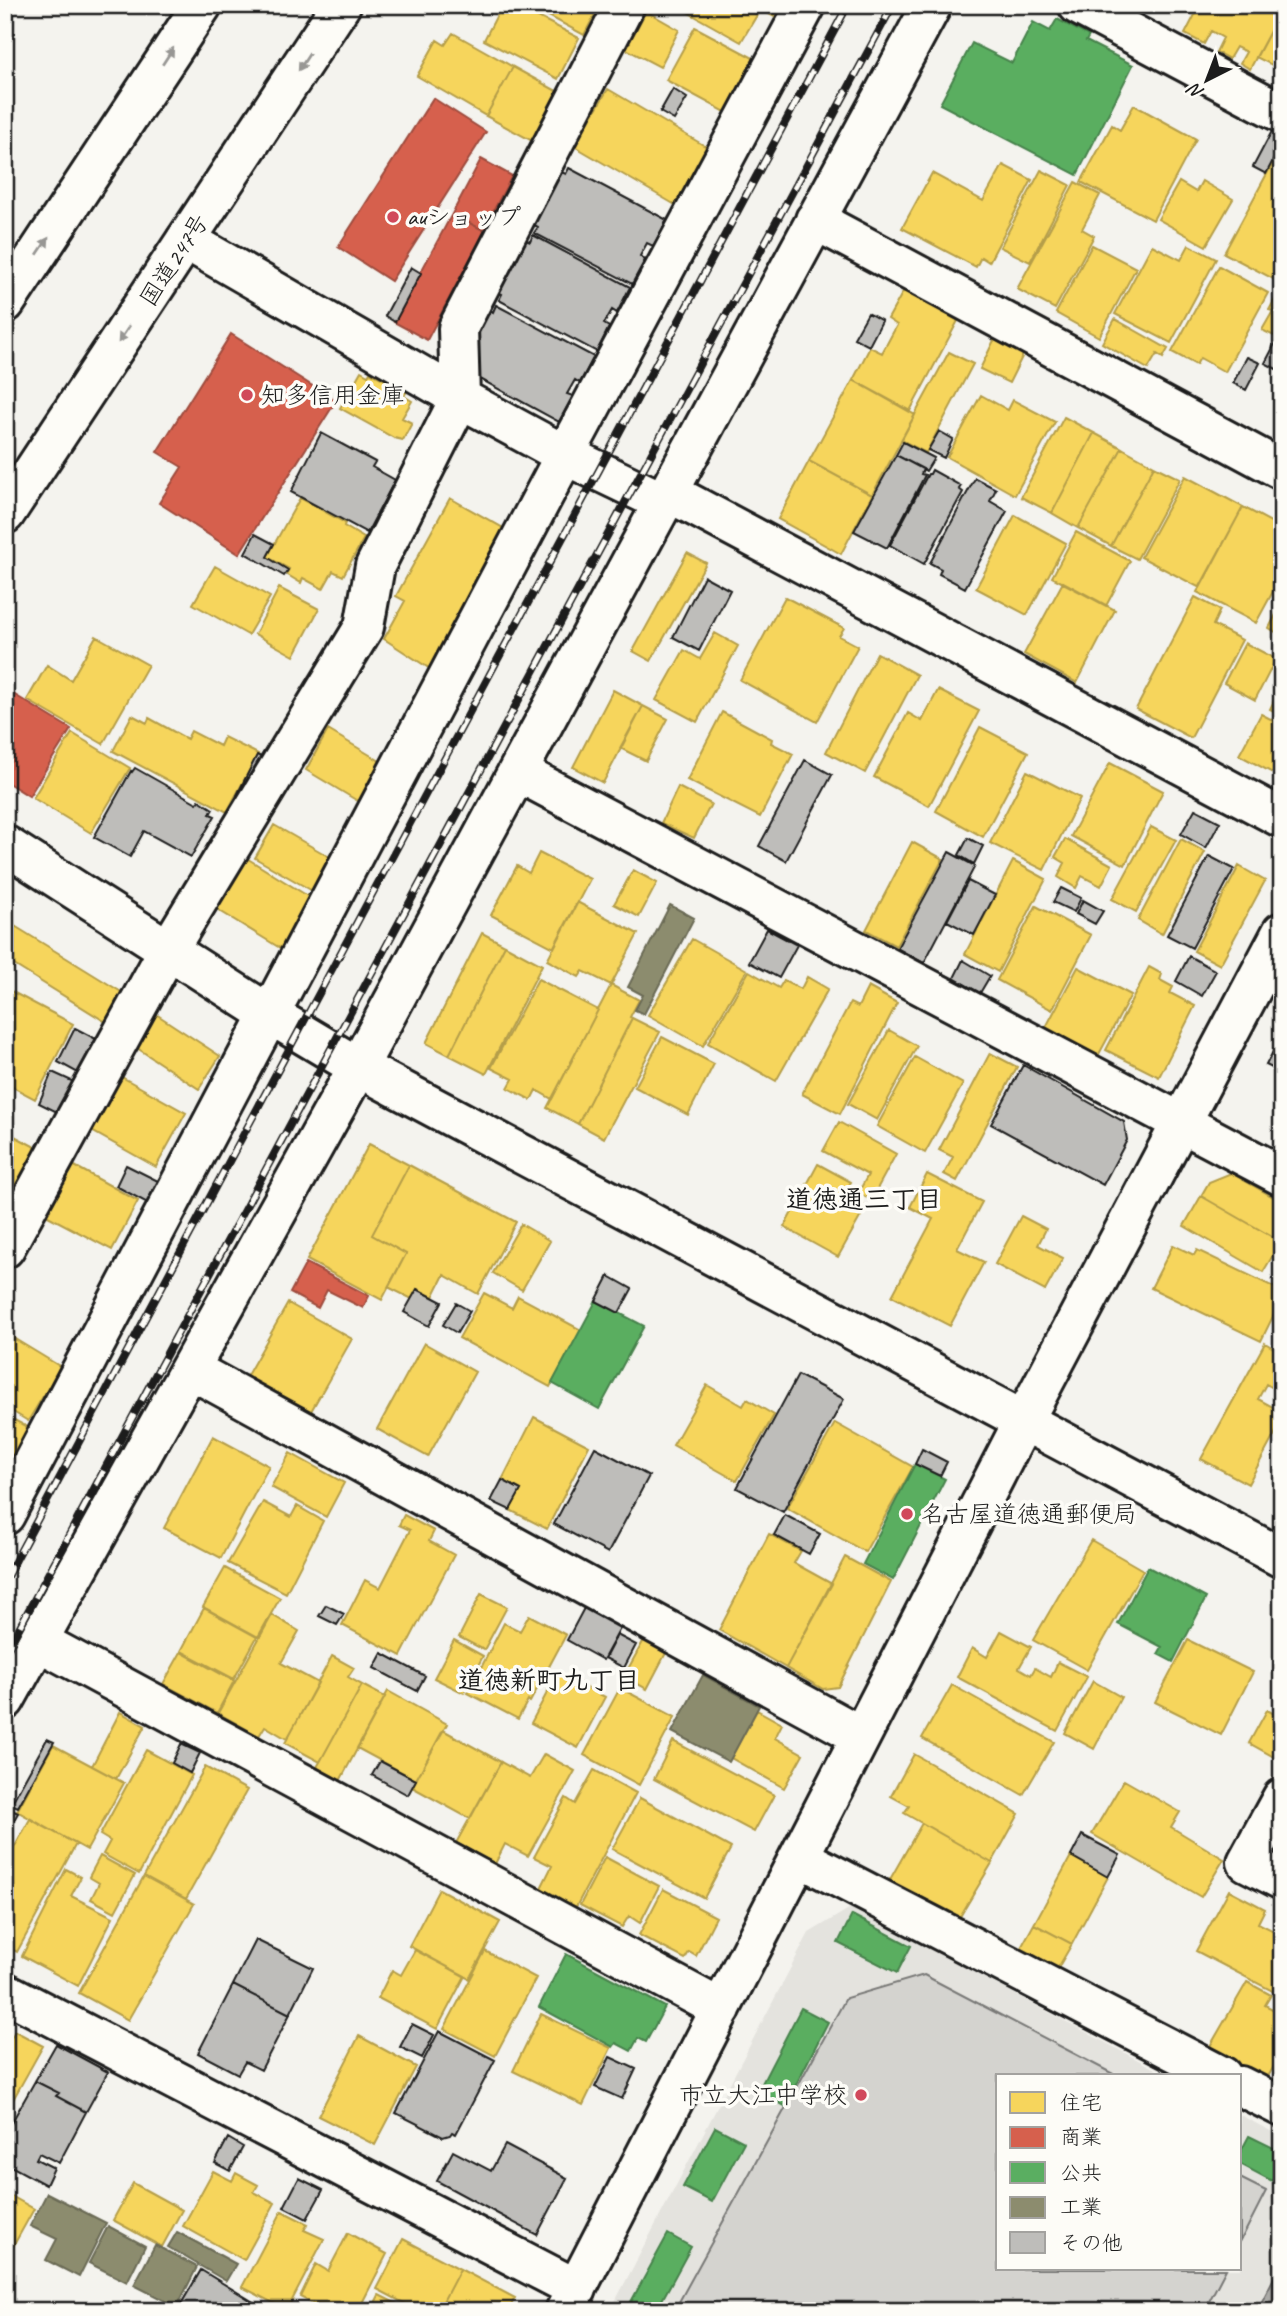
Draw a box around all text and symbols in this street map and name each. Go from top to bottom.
one-way arrow [162,46,175,66]
north arrow [1172,46,1242,116]
one-way arrow [297,53,311,71]
text: N [1181,77,1209,105]
place label: auショップ [407,202,521,232]
street label: 国道247号 [133,208,215,312]
marker: auショップ [385,209,401,225]
one-way arrow [36,237,50,255]
one-way arrow [118,324,131,344]
place label: 知多信用金庫 [261,380,405,410]
marker: 知多信用金庫 [239,387,255,403]
district label: 道徳通三丁目 [786,1183,942,1216]
place label: 名古屋道徳通郵便局 [921,1499,1137,1529]
marker: 名古屋道徳通郵便局 [899,1506,915,1522]
district label: 道徳新町九丁目 [458,1664,640,1697]
legend [996,2074,1242,2270]
place label: 市立大江中学校 [679,2080,847,2110]
marker: 市立大江中学校 [853,2087,869,2103]
text: 住宅 [1060,2090,1102,2116]
text: 商業 [1060,2124,1102,2150]
text: 公共 [1060,2160,1102,2186]
text: 工業 [1060,2194,1102,2220]
text: その他 [1060,2230,1123,2256]

